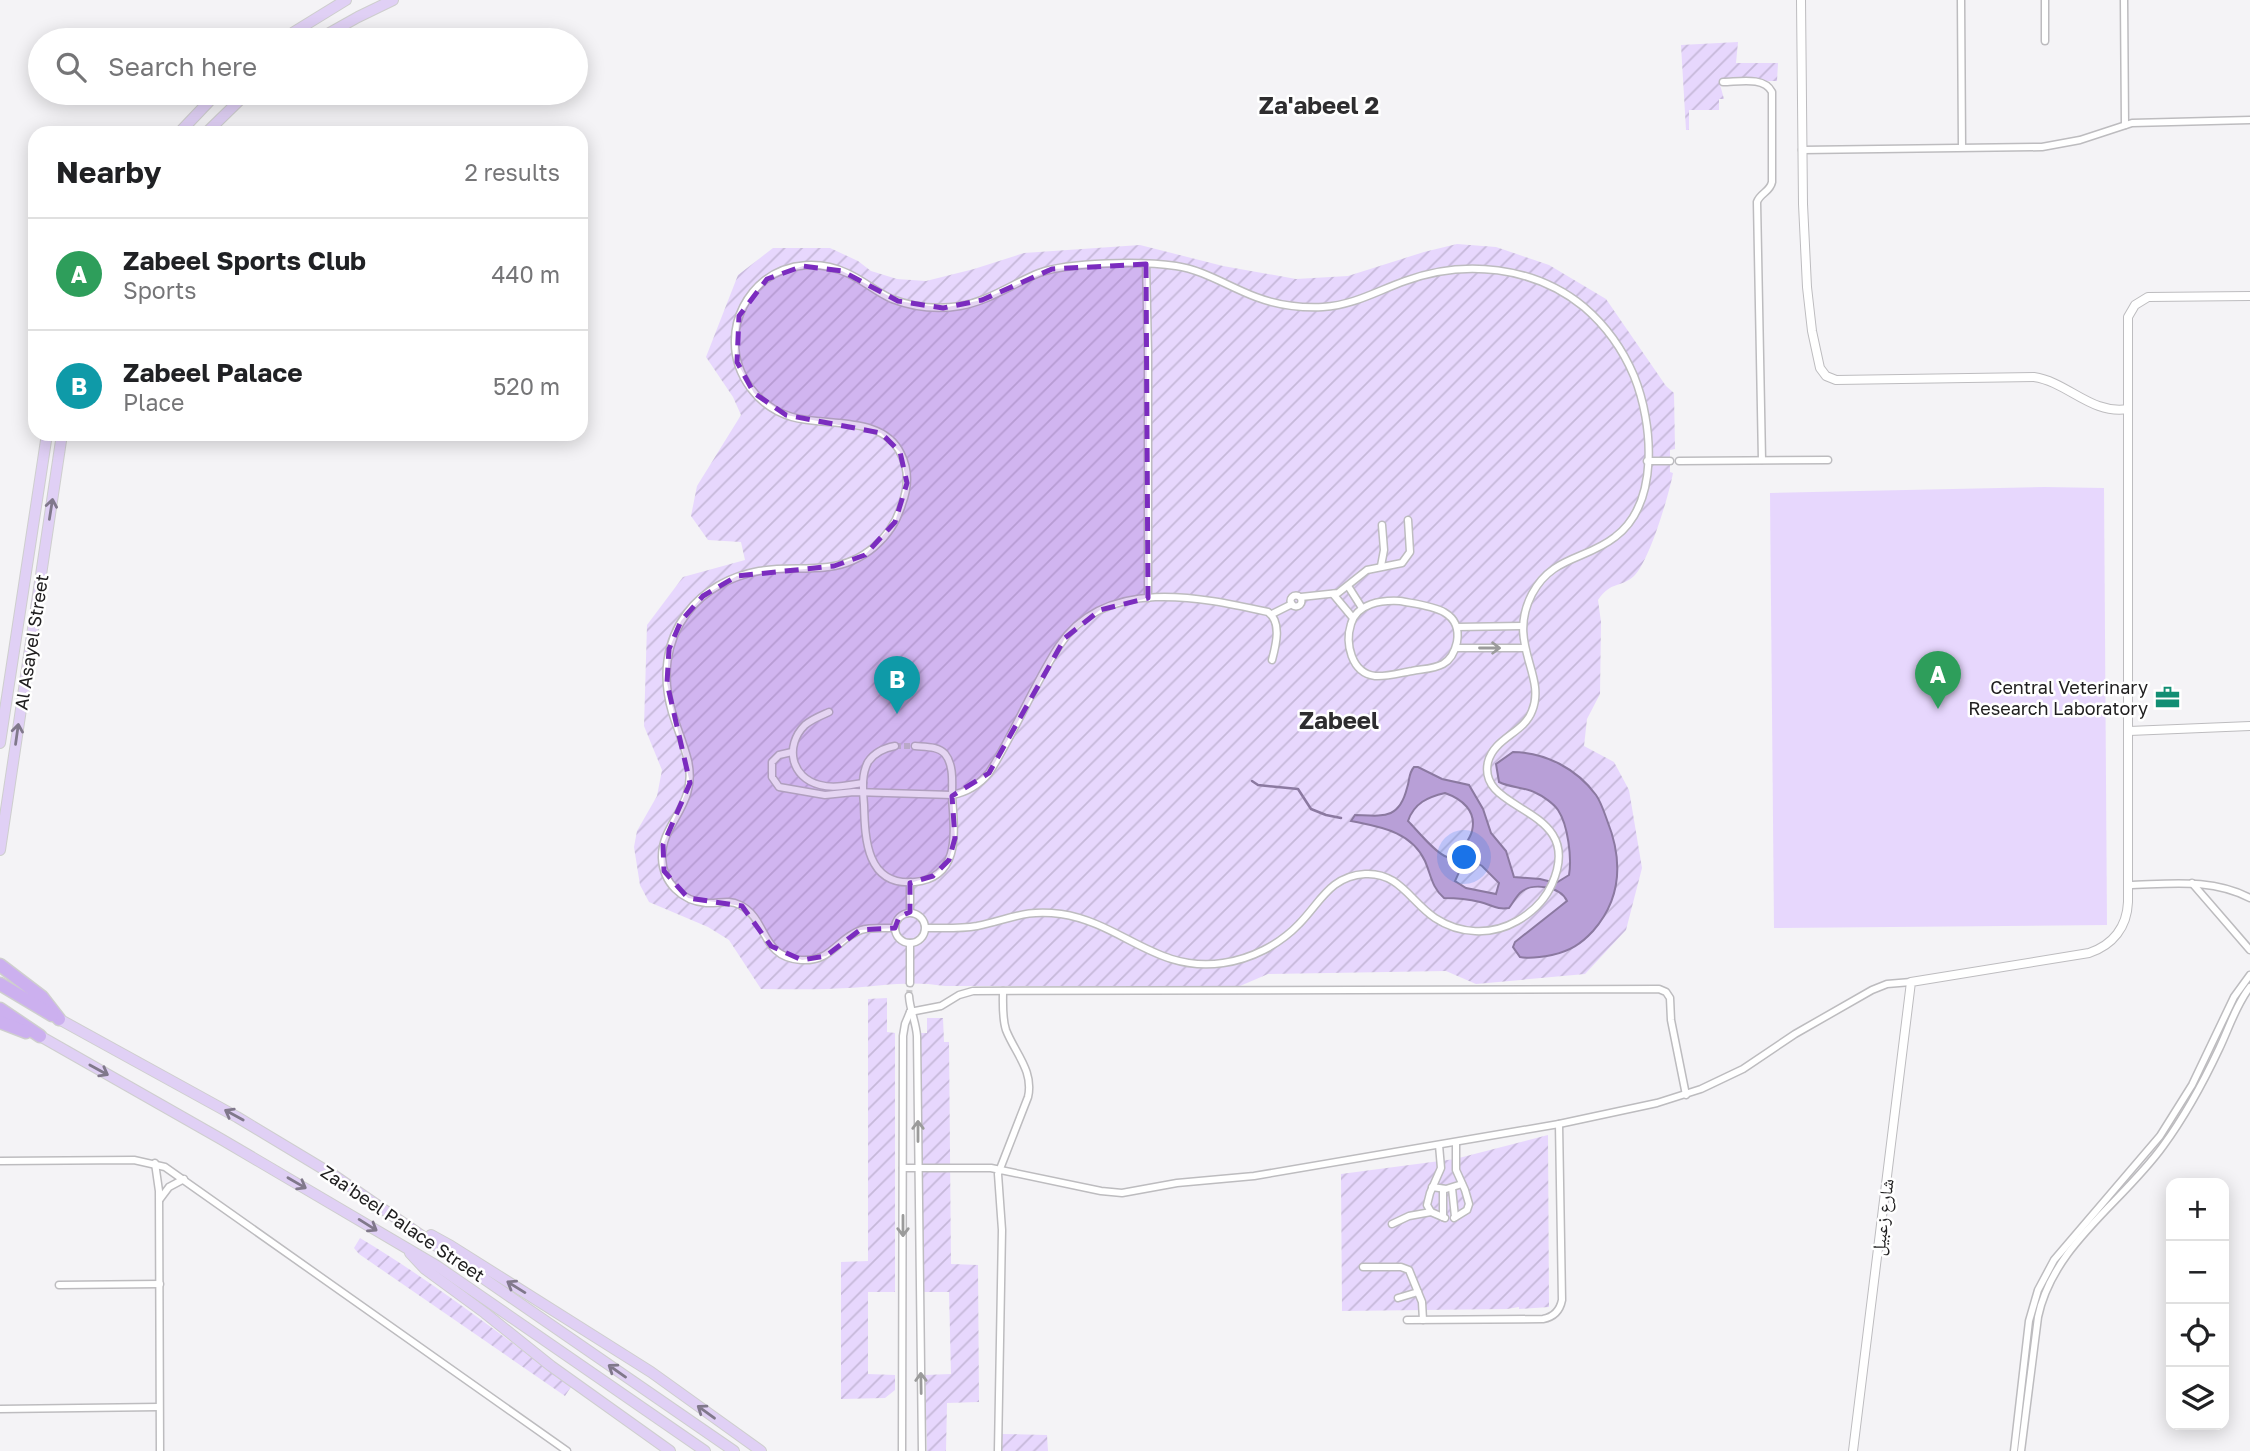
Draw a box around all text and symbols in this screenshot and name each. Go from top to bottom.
search box [28,28,588,105]
icon: search [52,48,90,86]
text: Search here [108,51,257,82]
district label: Za'abeel 2 [1259,90,1379,119]
text: Nearby [56,154,161,190]
text: 2 results [464,158,560,186]
text: Zabeel Sports Club [123,245,366,276]
text: A [71,260,87,288]
text: 440 m [492,260,560,288]
text: Sports [123,276,197,304]
text: Zabeel Palace [123,357,303,388]
text: B [71,372,87,400]
text: 520 m [493,372,560,400]
text: Place [123,388,184,416]
one-way arrow [44,498,57,521]
street label: Al Asayel Street [9,573,53,711]
one-way arrow [1478,641,1501,655]
pin: A [1915,651,1961,709]
pin: B [874,656,920,714]
place label: Central Veterinary Research Laboratory [1968,676,2148,719]
office icon: Central Veterinary Research Laboratory [2154,683,2182,711]
district label: Zabeel [1299,705,1379,734]
one-way arrow [11,723,24,746]
your location [1447,840,1481,874]
one-way arrow [89,1063,109,1077]
one-way arrow [225,1108,245,1122]
one-way arrow [911,1120,925,1143]
street label: Zaa'beel Palace Street [317,1160,489,1286]
one-way arrow [286,1176,306,1190]
street label: شارع زعبيل [1866,1177,1899,1257]
map controls [2166,1178,2229,1430]
button: + [2166,1178,2229,1241]
one-way arrow [896,1214,910,1237]
one-way arrow [357,1219,377,1233]
button: − [2166,1241,2229,1304]
one-way arrow [506,1279,526,1293]
button: locate [2166,1304,2229,1367]
one-way arrow [608,1364,627,1378]
button: layers [2166,1367,2229,1430]
one-way arrow [914,1372,928,1395]
one-way arrow [697,1404,716,1419]

